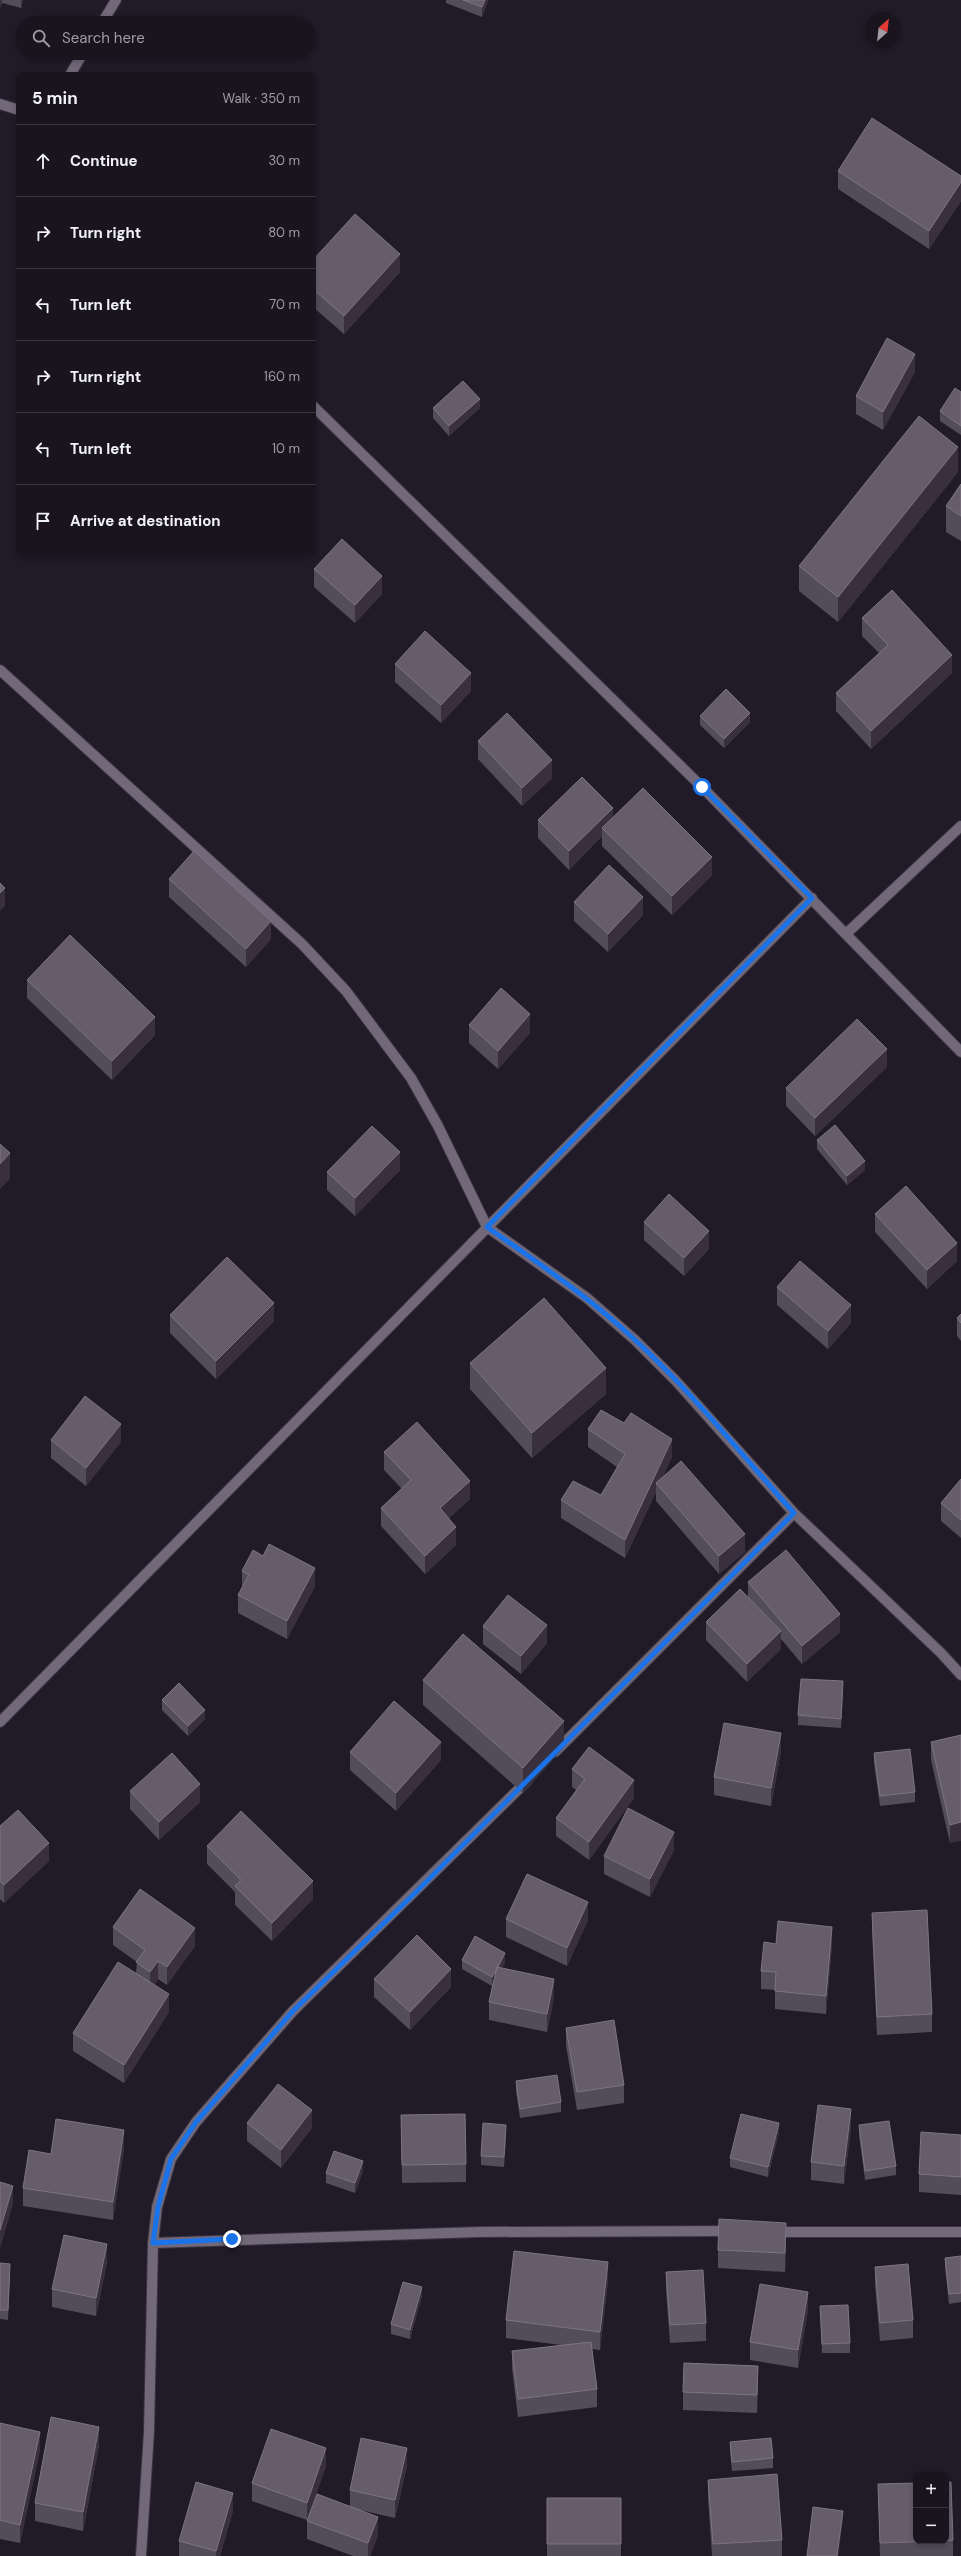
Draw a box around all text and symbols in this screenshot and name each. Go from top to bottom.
north arrow [865,12,901,48]
search box [16,16,316,60]
icon: search [30,27,52,49]
text: Search here [62,28,145,48]
text: 5 min [32,87,78,109]
text: Walk · 350 m [222,90,300,107]
icon: ahead [32,150,54,172]
text: Continue [70,151,138,171]
text: 30 m [268,152,300,169]
icon: right [32,222,54,244]
text: Turn right [70,223,141,243]
text: 80 m [268,224,300,241]
icon: left [32,294,54,316]
text: Turn left [70,295,131,315]
text: 70 m [269,296,300,313]
icon: right [32,366,54,388]
text: Turn right [70,367,141,387]
text: 160 m [264,368,300,385]
icon: left [32,438,54,460]
text: Turn left [70,439,131,459]
text: 10 m [272,440,300,457]
icon: arrive [32,510,54,532]
text: Arrive at destination [70,511,221,531]
route start [693,778,711,796]
route end [223,2230,241,2248]
map controls [913,2472,949,2544]
button: + [913,2472,949,2508]
button: − [913,2508,949,2544]

